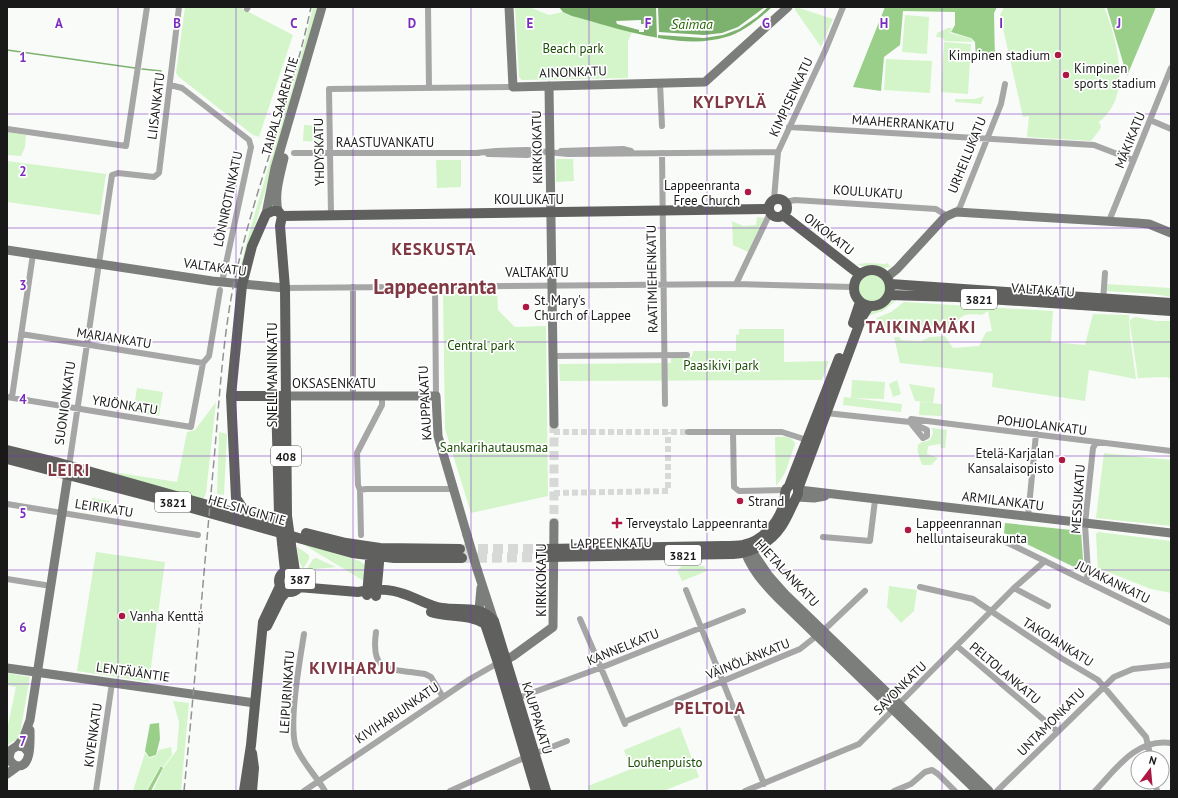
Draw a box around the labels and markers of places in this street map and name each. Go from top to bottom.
place label: Kimpinen stadium [949,47,1050,64]
marker: Kimpinen stadium [1053,50,1063,60]
place label: Kimpinen sports stadium [1074,60,1156,92]
marker: Kimpinen sports stadium [1061,70,1071,80]
place label: Lappeenranta Free Church [664,177,740,209]
marker: Lappeenranta Free Church [743,187,753,197]
place label: St. Mary's Church of Lappee [534,292,631,324]
marker: St. Mary's Church of Lappee [521,302,531,312]
place label: Etelä-Karjalan Kansalaisopisto [968,445,1054,477]
marker: Etelä-Karjalan Kansalaisopisto [1057,455,1067,465]
place label: Strand [748,493,784,510]
marker: Strand [735,496,745,506]
place label: Terveystalo Lappeenranta [626,515,768,532]
place label: Lappeenrannan helluntaiseurakunta [916,515,1027,547]
marker: Terveystalo Lappeenranta [611,517,623,529]
marker: Lappeenrannan helluntaiseurakunta [903,525,913,535]
place label: Vanha Kenttä [129,608,204,625]
marker: Vanha Kenttä [117,611,127,621]

